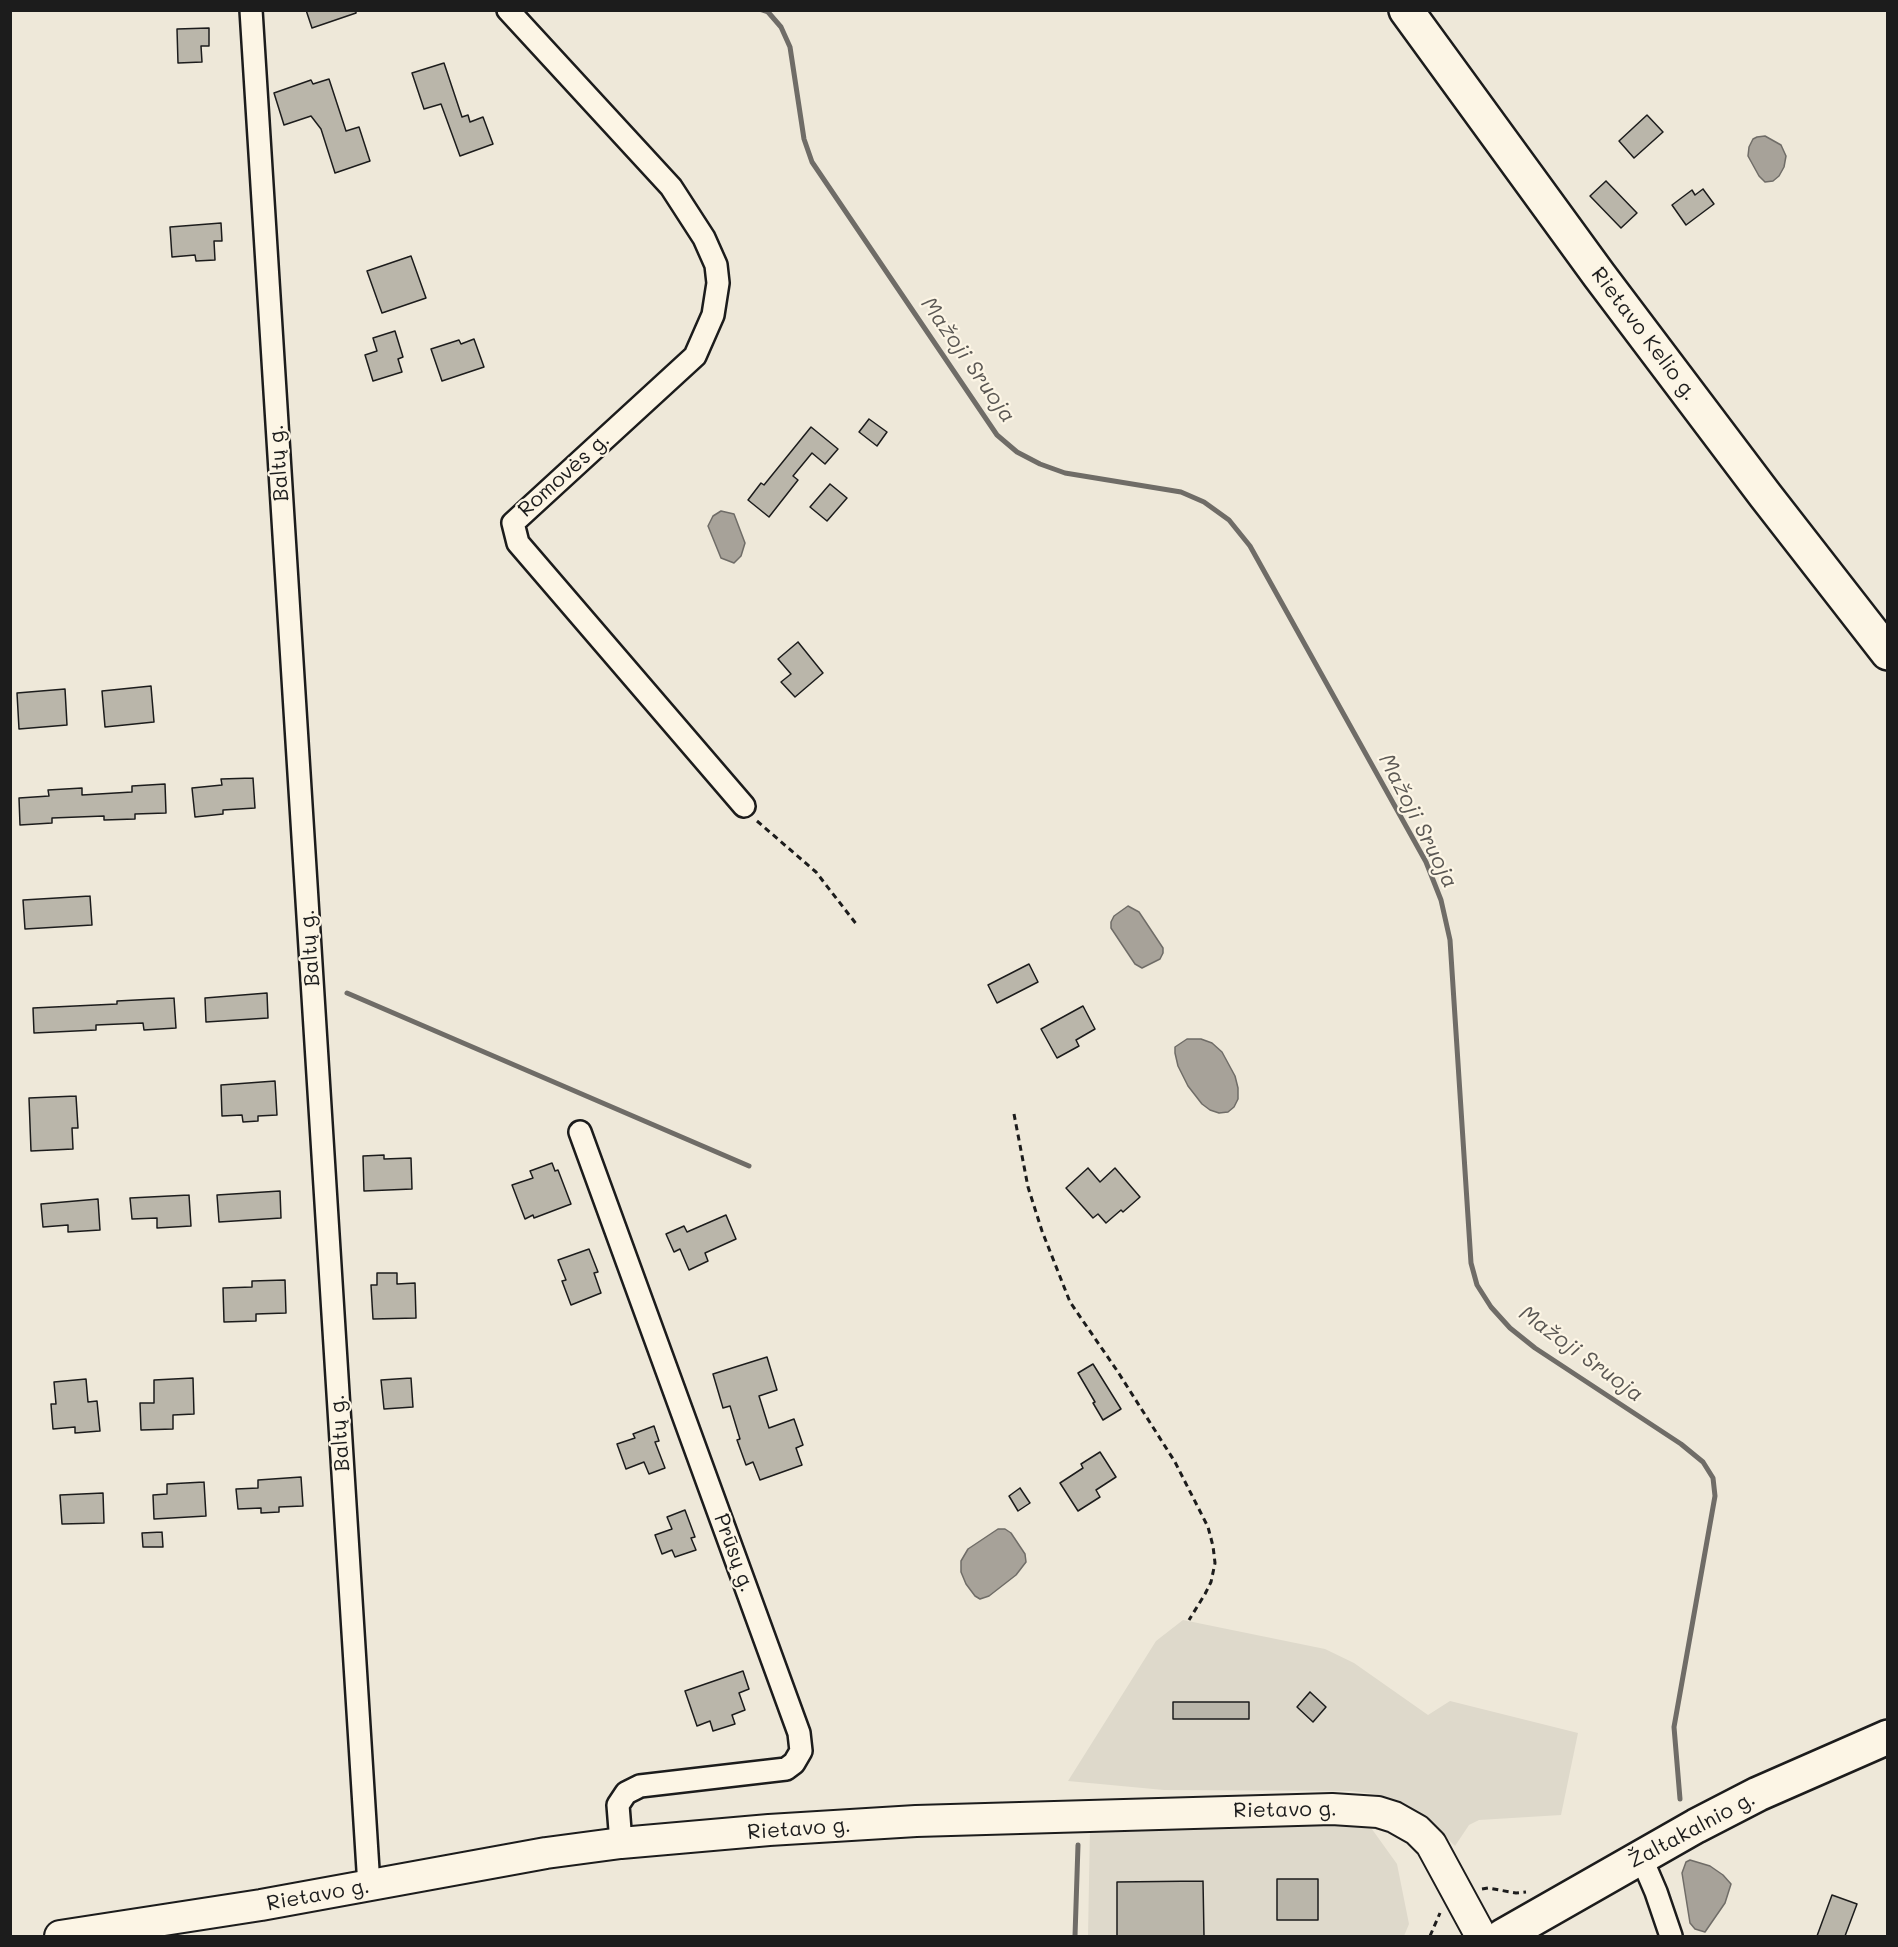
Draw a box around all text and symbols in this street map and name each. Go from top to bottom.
street label: Rietavo Kelio g. [1586,262,1702,406]
water label: Mažoji Sruoja [915,292,1021,428]
street label: Baltų g. [264,424,294,502]
street label: Romovės g. [513,427,615,523]
water label: Mažoji Sruoja [1373,749,1463,893]
street label: Baltų g. [295,909,325,987]
water label: Mažoji Sruoja [1514,1300,1648,1408]
street label: Baltų g. [325,1394,355,1472]
street label: Prūsų g. [708,1510,760,1596]
street label: Žaltakalnio g. [1624,1786,1760,1874]
street label: Rietavo g. [1233,1796,1337,1824]
street label: Rietavo g. [746,1813,852,1845]
street label: Rietavo g. [265,1874,371,1916]

